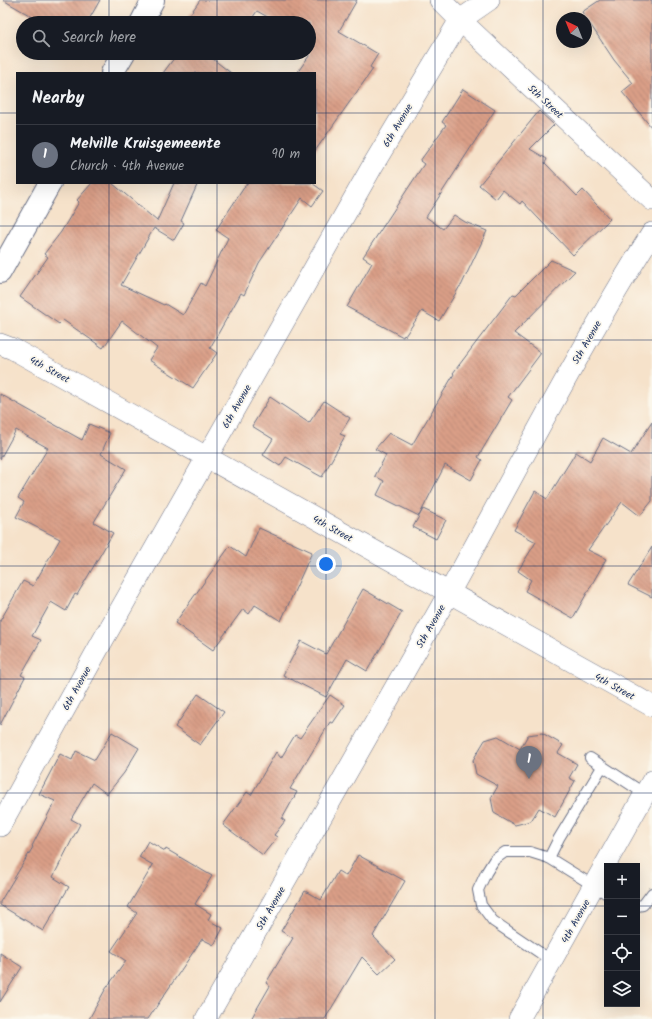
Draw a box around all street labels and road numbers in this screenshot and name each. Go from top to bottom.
street label: 5th Street [524,81,567,123]
street label: 6th Avenue [379,100,417,150]
street label: 5th Avenue [568,317,606,367]
street label: 4th Street [26,352,73,388]
street label: 6th Avenue [218,381,256,431]
street label: 4th Street [309,511,356,547]
street label: 5th Avenue [412,601,450,651]
street label: 6th Avenue [58,663,96,713]
street label: 4th Street [591,669,638,705]
street label: 5th Avenue [252,883,290,933]
street label: 4th Avenue [557,896,595,946]

